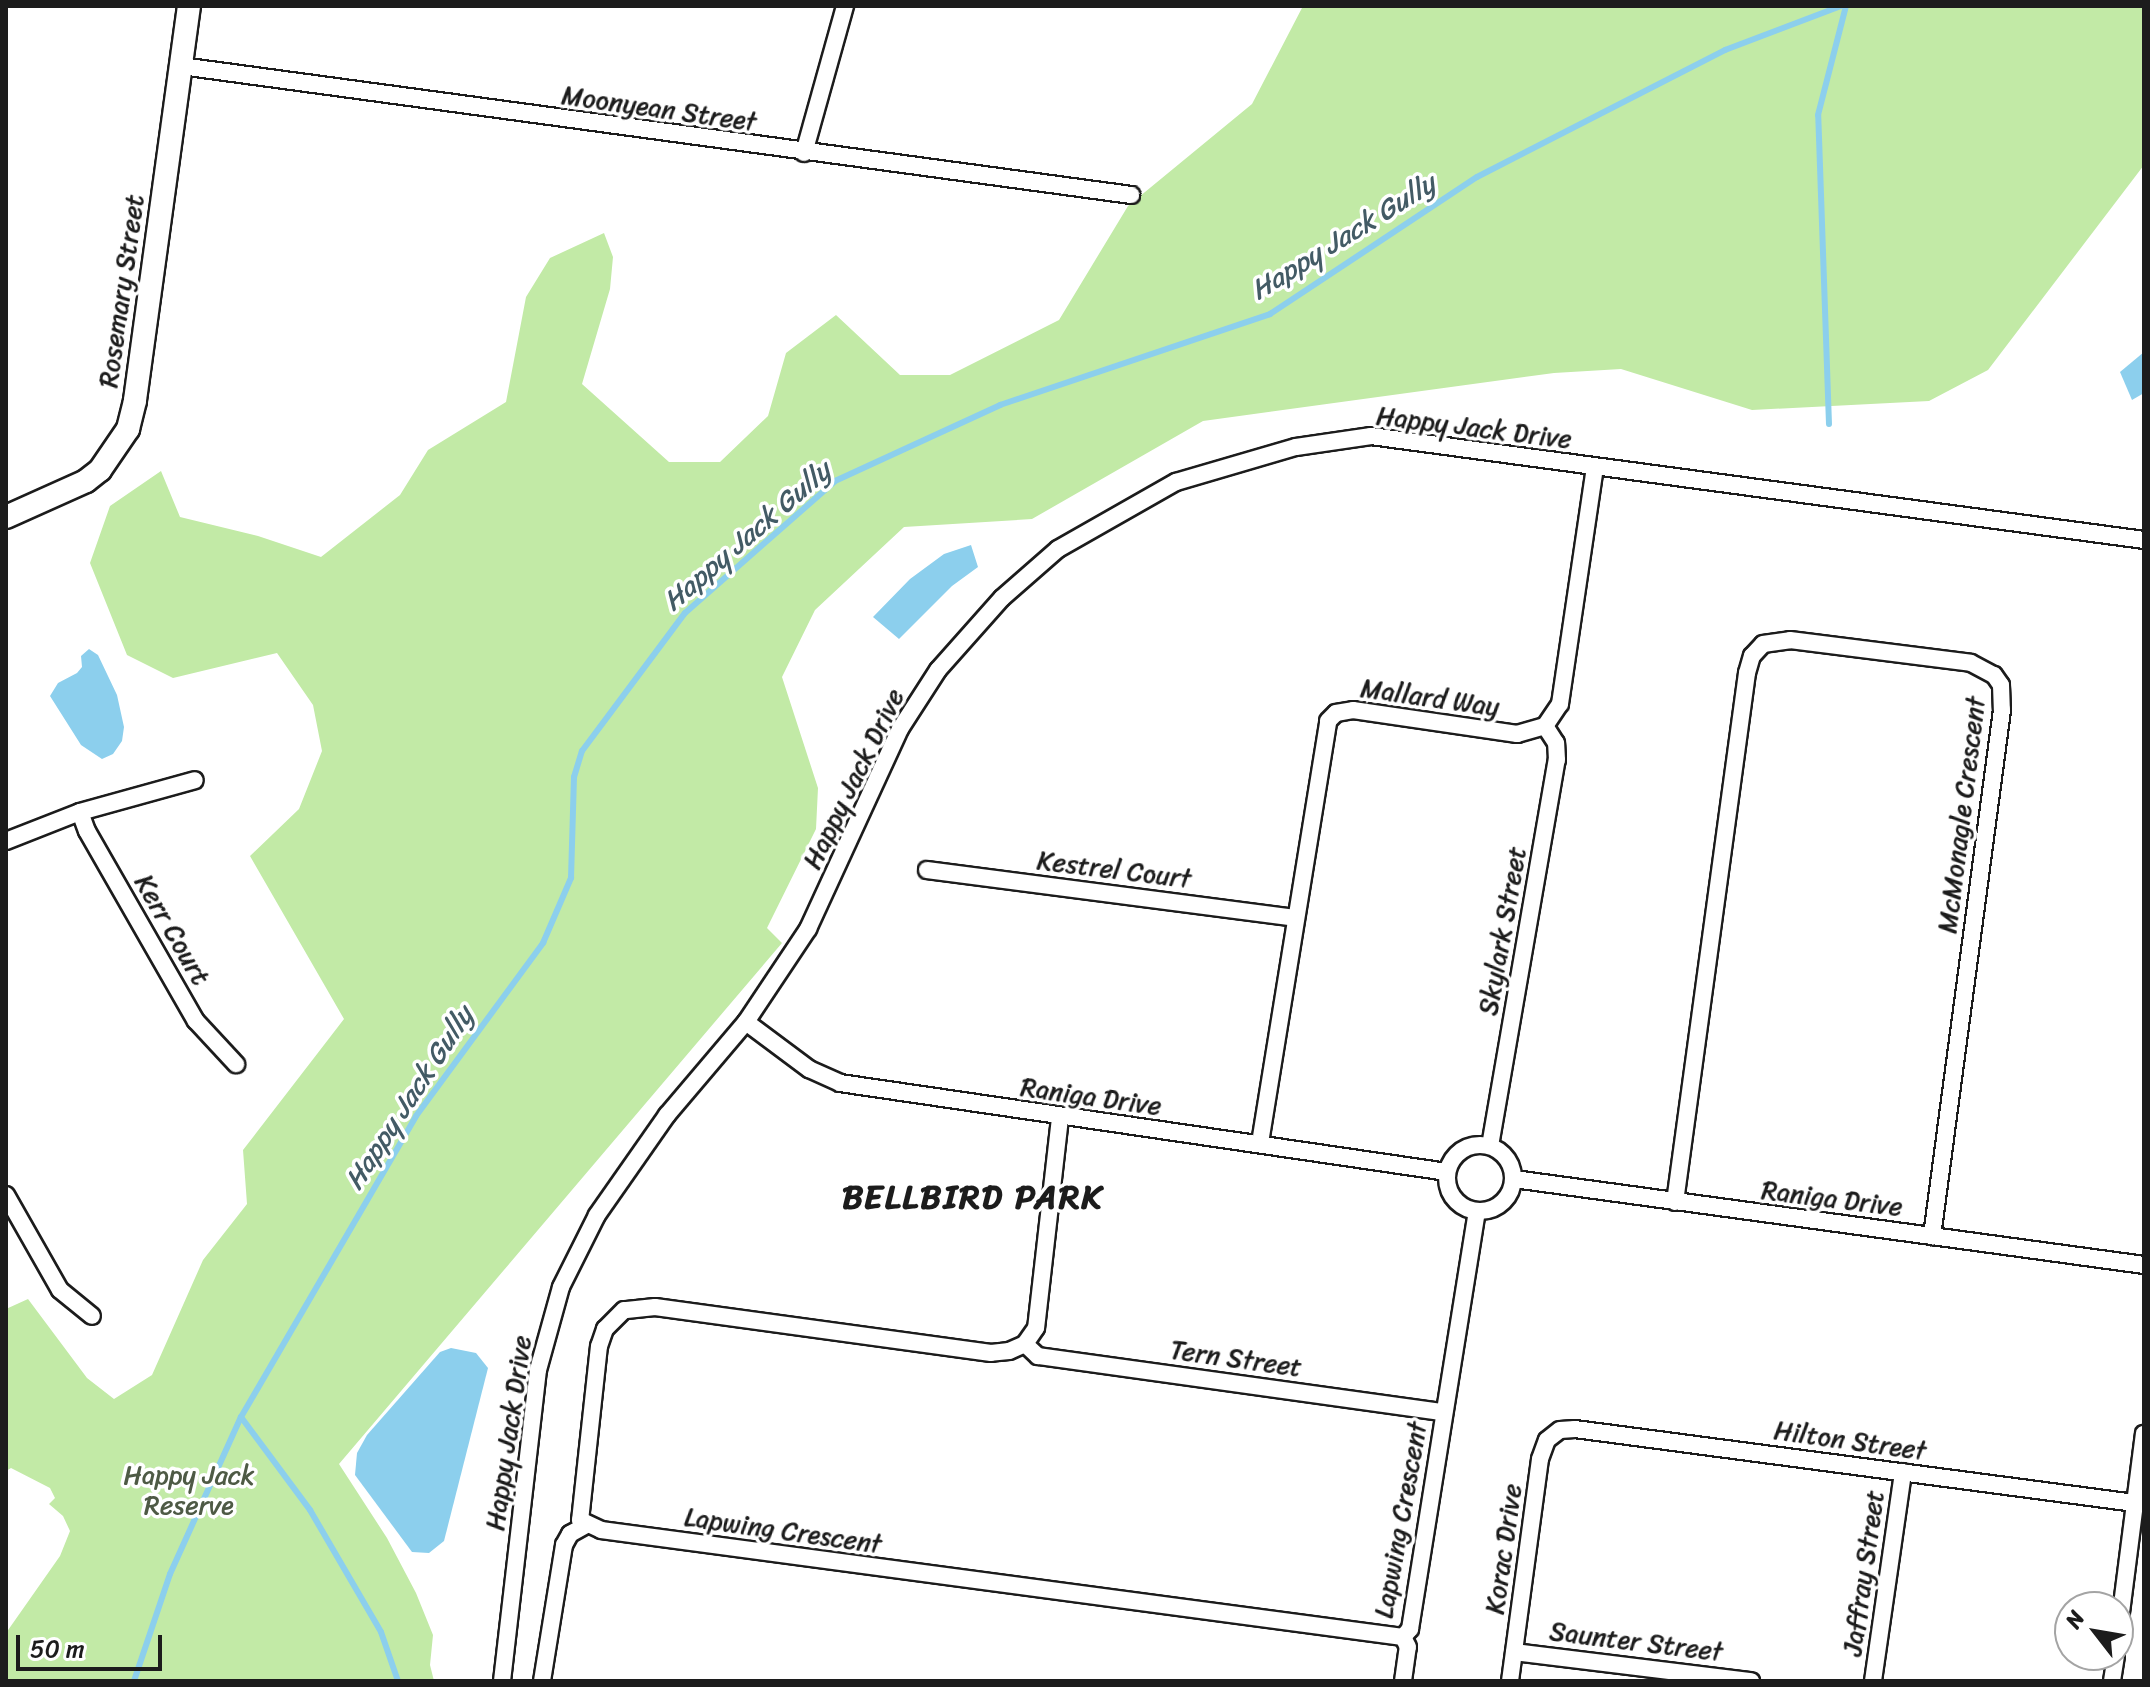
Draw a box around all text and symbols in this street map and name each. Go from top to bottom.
street label: Moonyean Street [559,80,759,138]
water label: Happy Jack Gully [1245,167,1441,307]
street label: Rosemary Street [93,193,151,389]
street label: Happy Jack Drive [1375,401,1573,455]
water label: Happy Jack Gully [656,454,838,618]
street label: Mallard Way [1359,673,1501,723]
street label: Happy Jack Drive [797,684,911,874]
street label: McMonagle Crescent [1932,694,1992,936]
street label: Skylark Street [1473,844,1533,1018]
street label: Kestrel Court [1035,845,1193,895]
street label: Kerr Court [128,869,216,991]
water label: Happy Jack Gully [337,1000,481,1196]
street label: Raniga Drive [1019,1072,1163,1122]
street label: Raniga Drive [1760,1175,1904,1223]
district label: BELLBIRD PARK [844,1178,1102,1218]
street label: Happy Jack Drive [480,1333,538,1533]
street label: Tern Street [1168,1334,1304,1384]
street label: Hilton Street [1772,1415,1928,1467]
street label: Lapwing Crescent [1368,1418,1434,1622]
park label: Happy Jack Reserve [123,1460,255,1522]
street label: Korac Drive [1479,1482,1529,1616]
street label: Jaffray Street [1837,1488,1891,1658]
street label: Lapwing Crescent [681,1502,885,1560]
north arrow [2054,1591,2134,1671]
text: N [2054,1603,2095,1636]
street label: Saunter Street [1548,1616,1724,1668]
scale bar [20,1619,166,1669]
text: 50 m [30,1628,85,1670]

